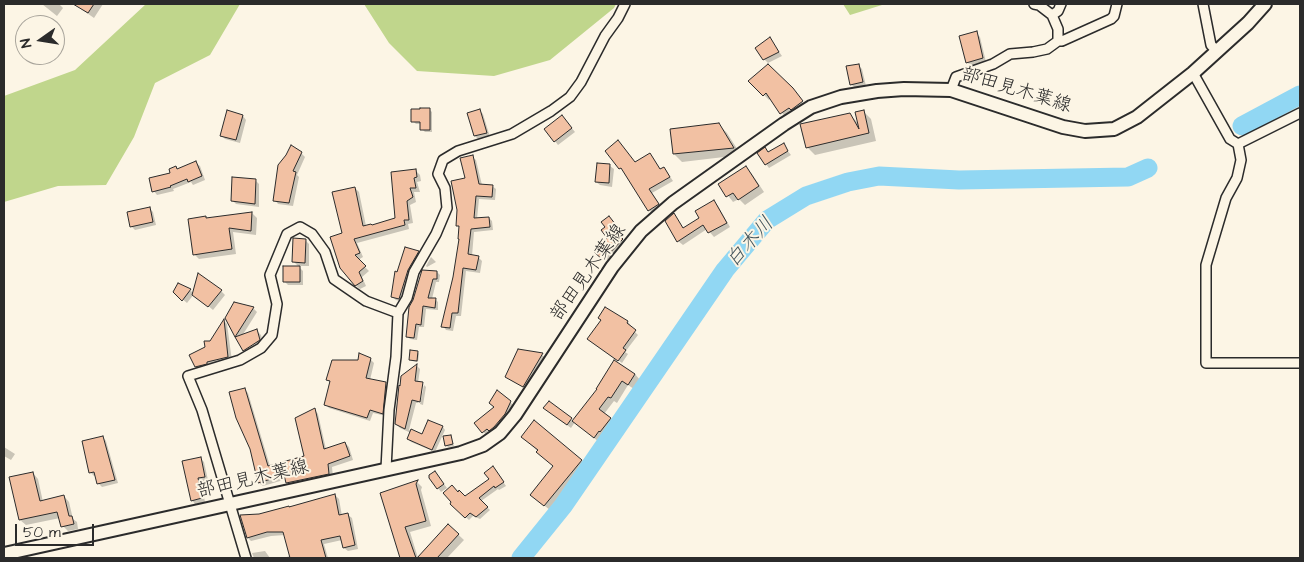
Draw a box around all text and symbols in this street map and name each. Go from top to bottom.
north arrow [15,15,65,65]
text: N [16,37,37,50]
street label: 部田見木葉線 [958,63,1074,119]
water label: 白木川 [722,213,780,273]
street label: 部田見木葉線 [546,220,632,326]
street label: 部田見木葉線 [195,456,311,504]
scale bar [18,514,96,546]
text: 50 m [23,522,61,543]

